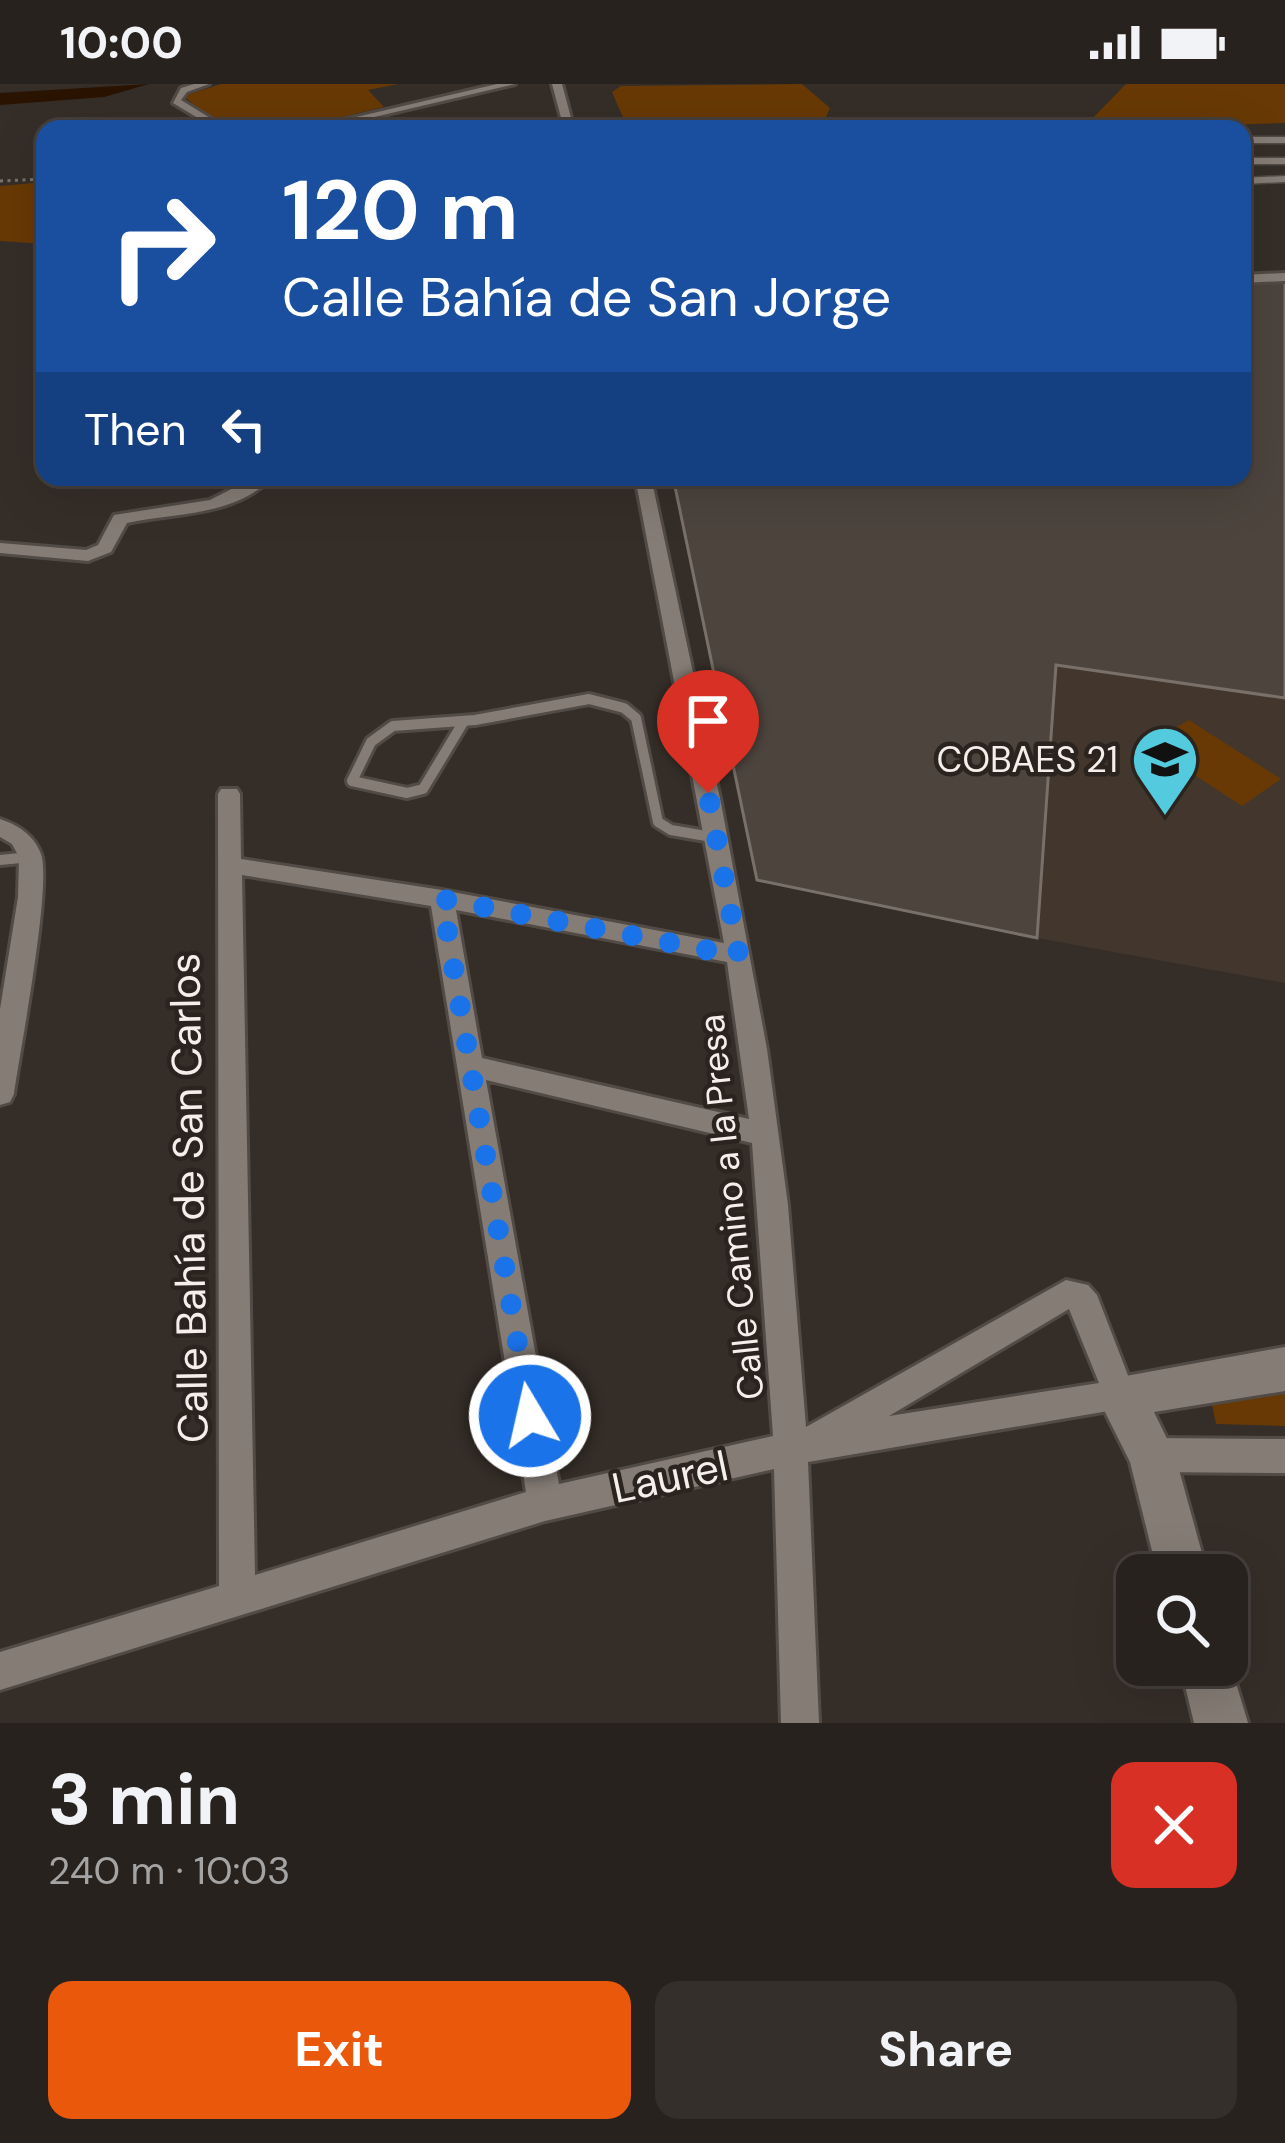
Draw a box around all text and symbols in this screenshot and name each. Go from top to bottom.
text: 10:00 [60,13,183,72]
text: 120 m [282,156,519,265]
icon: right [84,168,240,324]
text: Calle Bahía de San Jorge [282,262,891,333]
icon: left [211,396,277,462]
text: Then [84,400,187,459]
pin [657,670,759,793]
icon: arrive [675,688,741,754]
school or university icon: COBAES 21 [1130,724,1200,818]
place label: COBAES 21 [936,736,1118,783]
street label: Calle Bahía de San Carlos [157,952,221,1444]
street label: Calle Camino a la Presa [687,1012,775,1402]
position arrow [467,1353,593,1479]
street label: Laurel [607,1438,733,1516]
map controls [1116,1554,1248,1686]
button: search [1116,1554,1248,1686]
text: 3 min [48,1753,240,1846]
button: close [1111,1762,1237,1888]
text: 240 m · 10:03 [48,1845,290,1896]
button: Exit [48,1981,631,2119]
button: Share [655,1981,1237,2119]

